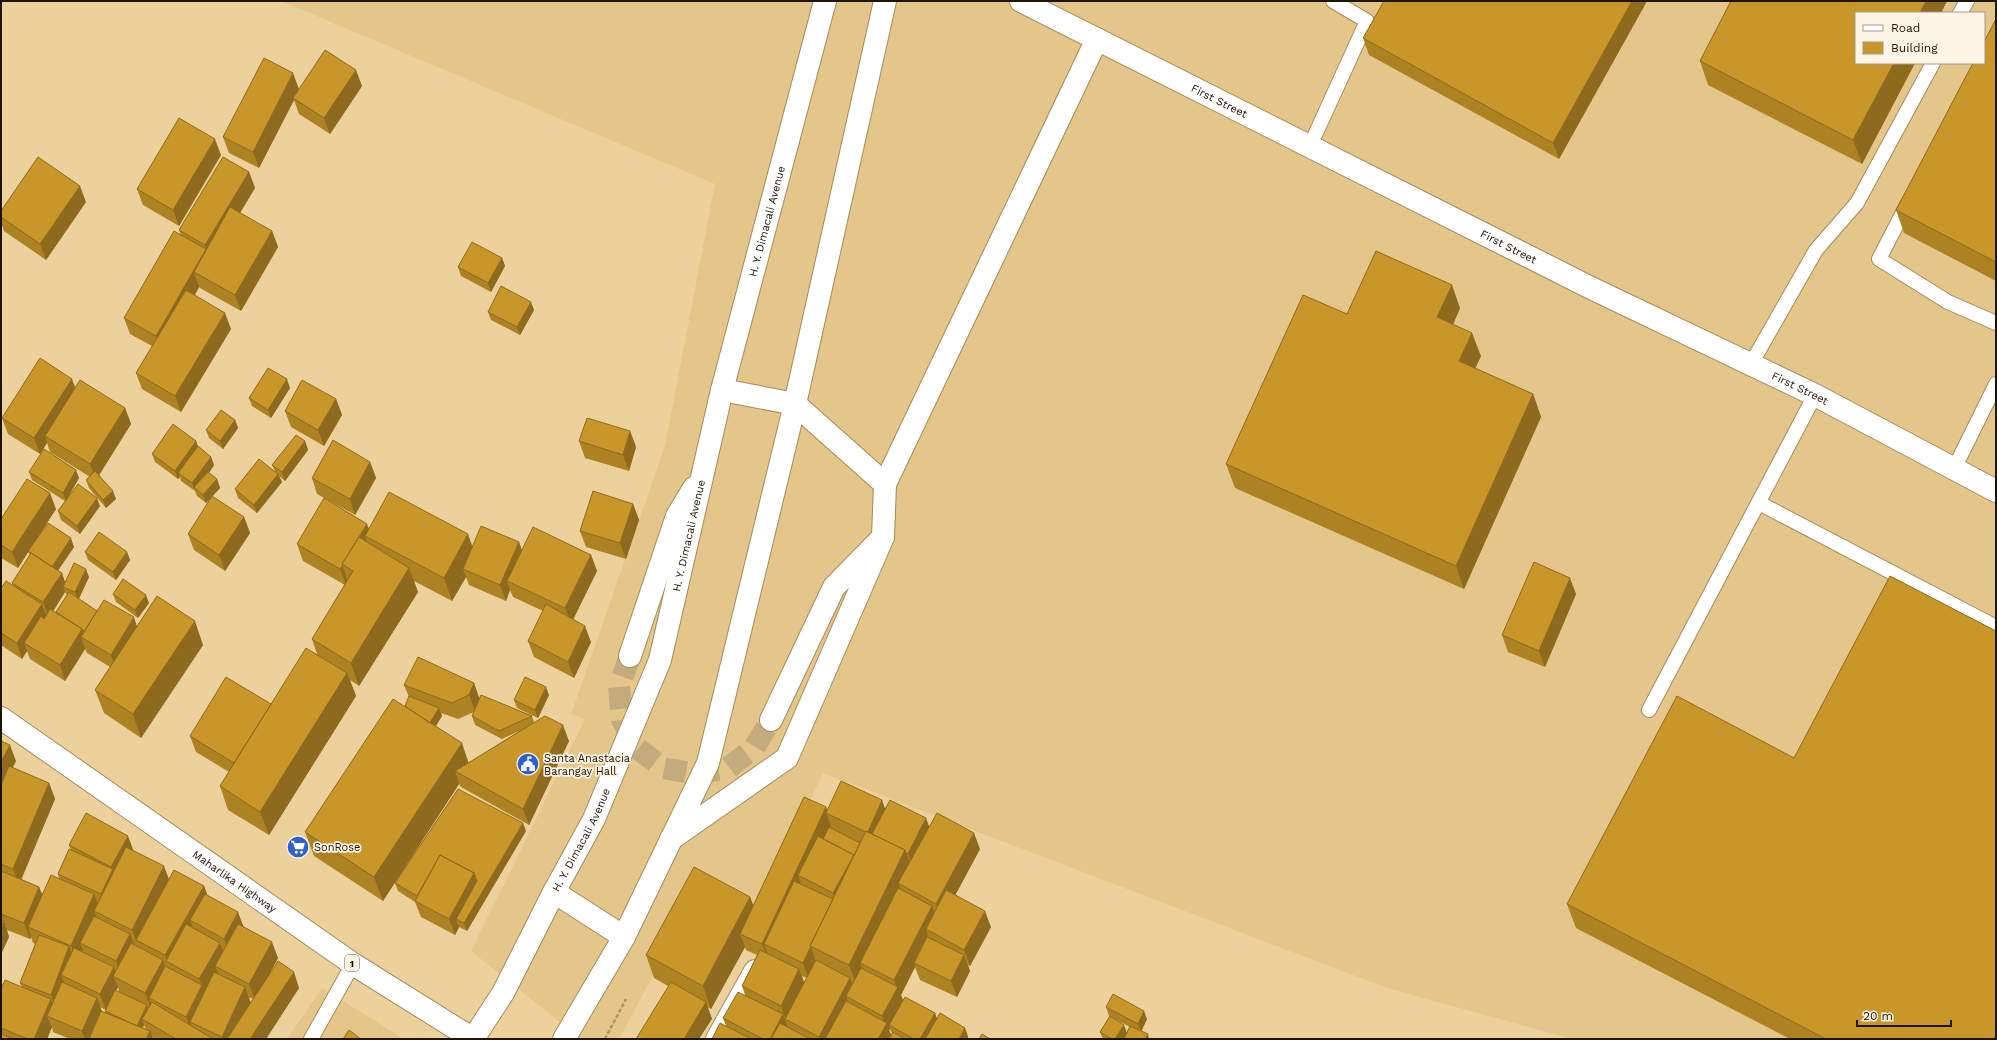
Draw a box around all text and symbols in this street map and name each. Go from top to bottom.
legend [1855,12,1985,64]
text: Road [1891,21,1920,35]
text: Building [1891,41,1938,55]
street label: First Street [1189,82,1250,121]
street label: H. Y. Dimacali Avenue [746,164,788,278]
street label: First Street [1478,227,1539,267]
street label: First Street [1770,369,1831,408]
street label: H. Y. Dimacali Avenue [670,479,708,593]
public building icon: Santa Anastacia Barangay Hall [515,751,541,777]
place label: Santa Anastacia Barangay Hall [544,752,630,778]
street label: H. Y. Dimacali Avenue [550,786,613,894]
supermarket icon: SonRose [285,834,311,860]
place label: SonRose [314,841,360,854]
street label: Maharlika Highway [190,848,279,916]
road number: 1 [345,955,359,971]
scale bar [1857,1002,1951,1028]
text: 20 m [1863,1009,1893,1023]

